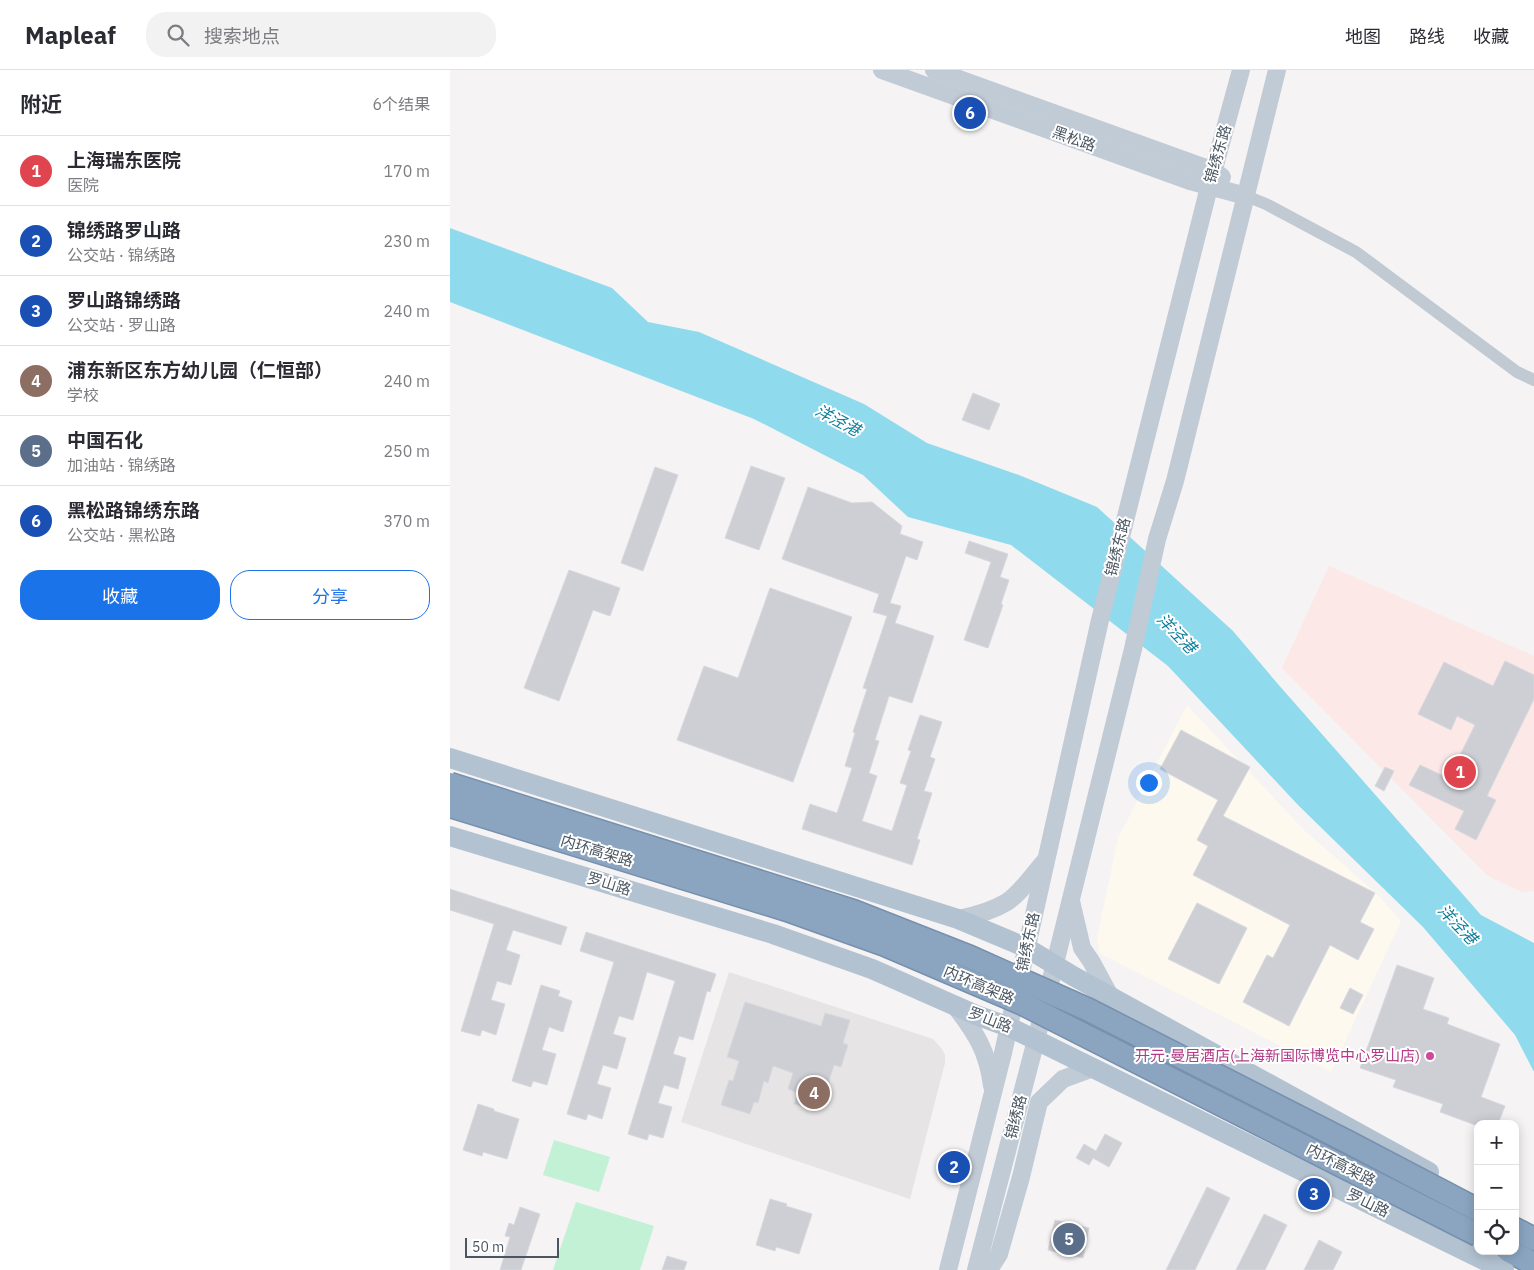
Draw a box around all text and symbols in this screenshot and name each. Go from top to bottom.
search box [146,12,496,57]
text: Mapleaf [25,19,116,51]
icon: search [164,21,192,49]
text: 搜索地点 [204,24,280,48]
text: 地图 [1345,25,1381,48]
text: 路线 [1409,25,1445,48]
text: 收藏 [1473,25,1509,48]
text: 附近 [20,90,62,118]
text: 6个结果 [372,94,430,114]
pin: 6 [954,94,986,132]
street label: 黑松路 [1050,122,1099,155]
street label: 锦绣东路 [1200,122,1235,185]
text: 上海瑞东医院 [67,148,181,172]
text: 1 [31,161,41,181]
text: 170 m [383,161,430,181]
text: 医院 [67,175,99,195]
text: 锦绣路罗山路 [67,218,181,242]
text: 2 [31,231,41,251]
text: 230 m [383,231,430,251]
text: 公交站 · 锦绣路 [67,245,176,265]
text: 罗山路锦绣路 [67,288,181,312]
text: 3 [31,301,41,321]
text: 240 m [383,301,430,321]
text: 公交站 · 罗山路 [67,315,176,335]
text: 浦东新区东方幼儿园（仁恒部） [67,358,333,382]
text: 4 [31,371,41,391]
text: 240 m [383,371,430,391]
text: 学校 [67,385,99,405]
water label: 洋泾港 [812,400,866,441]
text: 中国石化 [67,428,143,452]
text: 5 [31,441,41,461]
text: 250 m [383,441,430,461]
text: 加油站 · 锦绣路 [67,455,176,475]
text: 黑松路锦绣东路 [67,498,200,522]
text: 6 [31,511,41,531]
text: 370 m [383,511,430,531]
street label: 锦绣东路 [1101,515,1134,578]
text: 公交站 · 黑松路 [67,525,176,545]
button: 收藏 [20,570,220,620]
button: 分享 [230,570,430,620]
water label: 洋泾港 [1153,609,1202,659]
pin: 1 [1444,753,1476,791]
your location [1136,770,1162,796]
street label: 内环高架路 [558,830,636,871]
street label: 罗山路 [585,868,633,899]
water label: 洋泾港 [1434,900,1483,950]
street label: 锦绣东路 [1012,911,1043,973]
street label: 内环高架路 [941,961,1017,1008]
street label: 罗山路 [966,1003,1015,1036]
place label: 开元·曼居酒店(上海新国际博览中心罗山店) [1135,1046,1420,1065]
marker: 开元·曼居酒店(上海新国际博览中心罗山店) [1424,1050,1436,1062]
pin: 4 [798,1074,830,1112]
street label: 锦绣路 [1001,1093,1030,1141]
map controls [1474,1120,1519,1255]
button: + [1474,1120,1519,1165]
street label: 内环高架路 [1303,1139,1379,1190]
pin: 2 [938,1148,970,1186]
button: − [1474,1165,1519,1210]
pin: 3 [1298,1175,1330,1213]
street label: 罗山路 [1344,1184,1393,1221]
button: locate [1474,1210,1519,1255]
pin: 5 [1053,1220,1085,1258]
scale bar [465,1235,559,1258]
text: 50 m [472,1238,504,1256]

